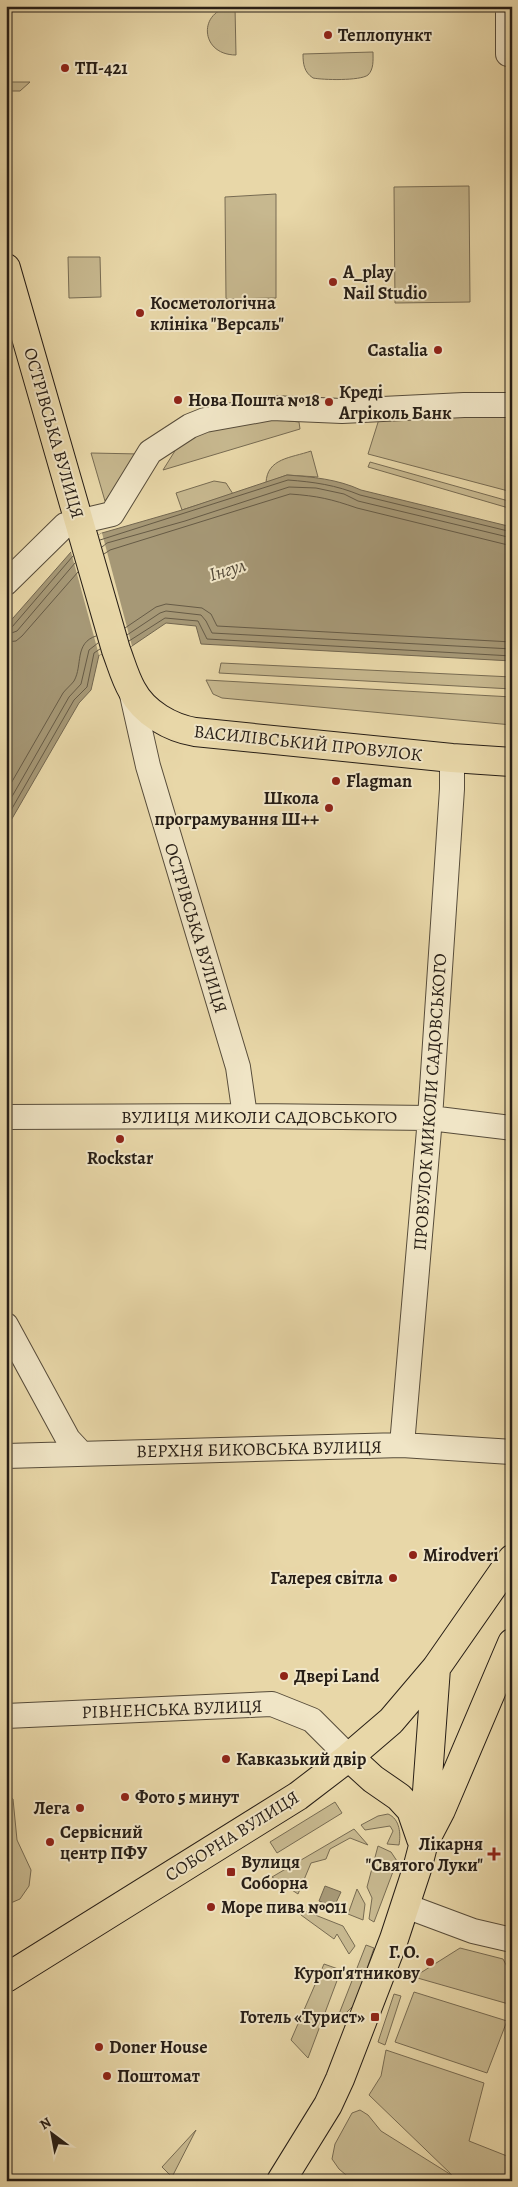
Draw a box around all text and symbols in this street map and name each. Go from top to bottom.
place label: Теплопункт [338,23,432,47]
marker: Теплопункт [322,29,334,41]
place label: ТП-421 [75,56,128,80]
marker: ТП-421 [59,62,71,74]
place label: A_play Nail Studio [342,260,427,305]
marker: A_play Nail Studio [327,276,339,288]
place label: Косметологічна клініка "Версаль" [150,291,284,336]
marker: Косметологічна клініка "Версаль" [134,307,146,319]
place label: Castalia [368,338,428,362]
marker: Castalia [432,344,444,356]
street label: ОСТРІВСЬКА ВУЛИЦЯ [18,345,90,521]
place label: Креді Агріколь Банк [338,380,452,425]
place label: Нова Пошта №18 [188,388,320,412]
marker: Нова Пошта №18 [172,394,184,406]
marker: Креді Агріколь Банк [323,396,335,408]
water label: Інгул [206,552,249,588]
street label: ВАСИЛІВСЬКИЙ ПРОВУЛОК [193,719,424,767]
place label: Flagman [346,769,412,793]
marker: Flagman [330,775,342,787]
place label: Школа програмування Ш++ [155,786,319,831]
marker: Школа програмування Ш++ [323,802,335,814]
street label: ОСТРІВСЬКА ВУЛИЦЯ [159,840,233,1016]
street label: ПРОВУЛОК МИКОЛИ САДОВСЬКОГО [408,953,452,1251]
street label: ВУЛИЦЯ МИКОЛИ САДОВСЬКОГО [121,1105,397,1129]
marker: Rockstar [114,1133,126,1145]
place label: Rockstar [87,1146,154,1170]
street label: ВЕРХНЯ БИКОВСЬКА ВУЛИЦЯ [136,1435,382,1463]
place label: Mirodveri [423,1543,499,1567]
marker: Mirodveri [407,1549,419,1561]
place label: Галерея світла [270,1566,383,1590]
marker: Галерея світла [387,1572,399,1584]
place label: Двері Land [294,1664,380,1688]
marker: Двері Land [278,1670,290,1682]
street label: РІВНЕНСЬКА ВУЛИЦЯ [81,1694,263,1724]
place label: Кавказький двір [236,1747,367,1771]
marker: Кавказький двір [220,1753,232,1765]
place label: Фото 5 минут [135,1785,239,1809]
street label: СОБОРНА ВУЛИЦЯ [161,1785,303,1887]
marker: Фото 5 минут [119,1791,131,1803]
place label: Лега [34,1796,70,1820]
marker: Лега [74,1802,86,1814]
place label: Cервісний центр ПФУ [60,1820,148,1865]
place label: Лікарня "Святого Луки" [365,1832,483,1877]
marker: Cервісний центр ПФУ [44,1836,56,1848]
marker: Лікарня "Святого Луки" [487,1847,501,1861]
place label: Вулиця Соборна [241,1850,309,1895]
marker: Вулиця Соборна [225,1866,237,1878]
place label: Море пива №011 [221,1895,348,1919]
marker: Море пива №011 [205,1901,217,1913]
place label: Г. О. Куроп'ятникову [294,1940,420,1985]
marker: Г. О. Куроп'ятникову [424,1956,436,1968]
place label: Готель «Турист» [239,2005,365,2029]
marker: Готель «Турист» [369,2011,381,2023]
place label: Doner House [109,2035,208,2059]
marker: Doner House [93,2041,105,2053]
place label: Поштомат [117,2064,200,2088]
marker: Поштомат [101,2070,113,2082]
north arrow [28,2110,78,2160]
text: N [36,2113,55,2134]

